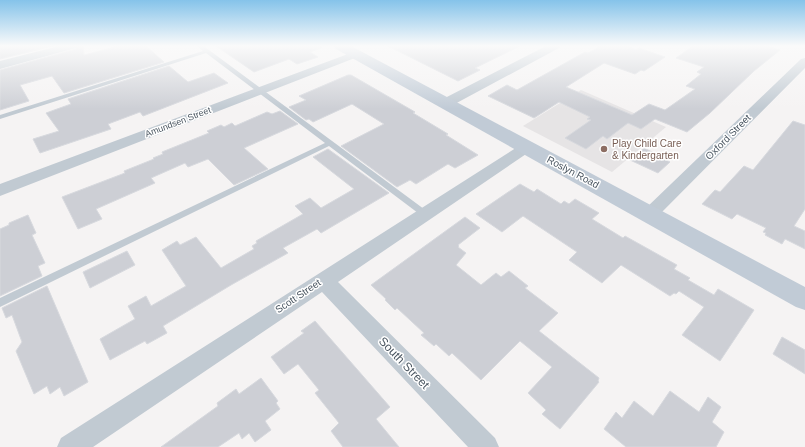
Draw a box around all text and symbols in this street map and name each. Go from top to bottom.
street label: Amundsen Street [144,105,213,139]
street label: Oxford Street [703,112,753,162]
place label: Play Child Care & Kindergarten [612,138,682,161]
marker: Play Child Care & Kindergarten [599,144,609,154]
street label: Roslyn Road [545,154,601,190]
street label: Scott Street [273,277,323,315]
street label: South Street [376,334,433,392]

